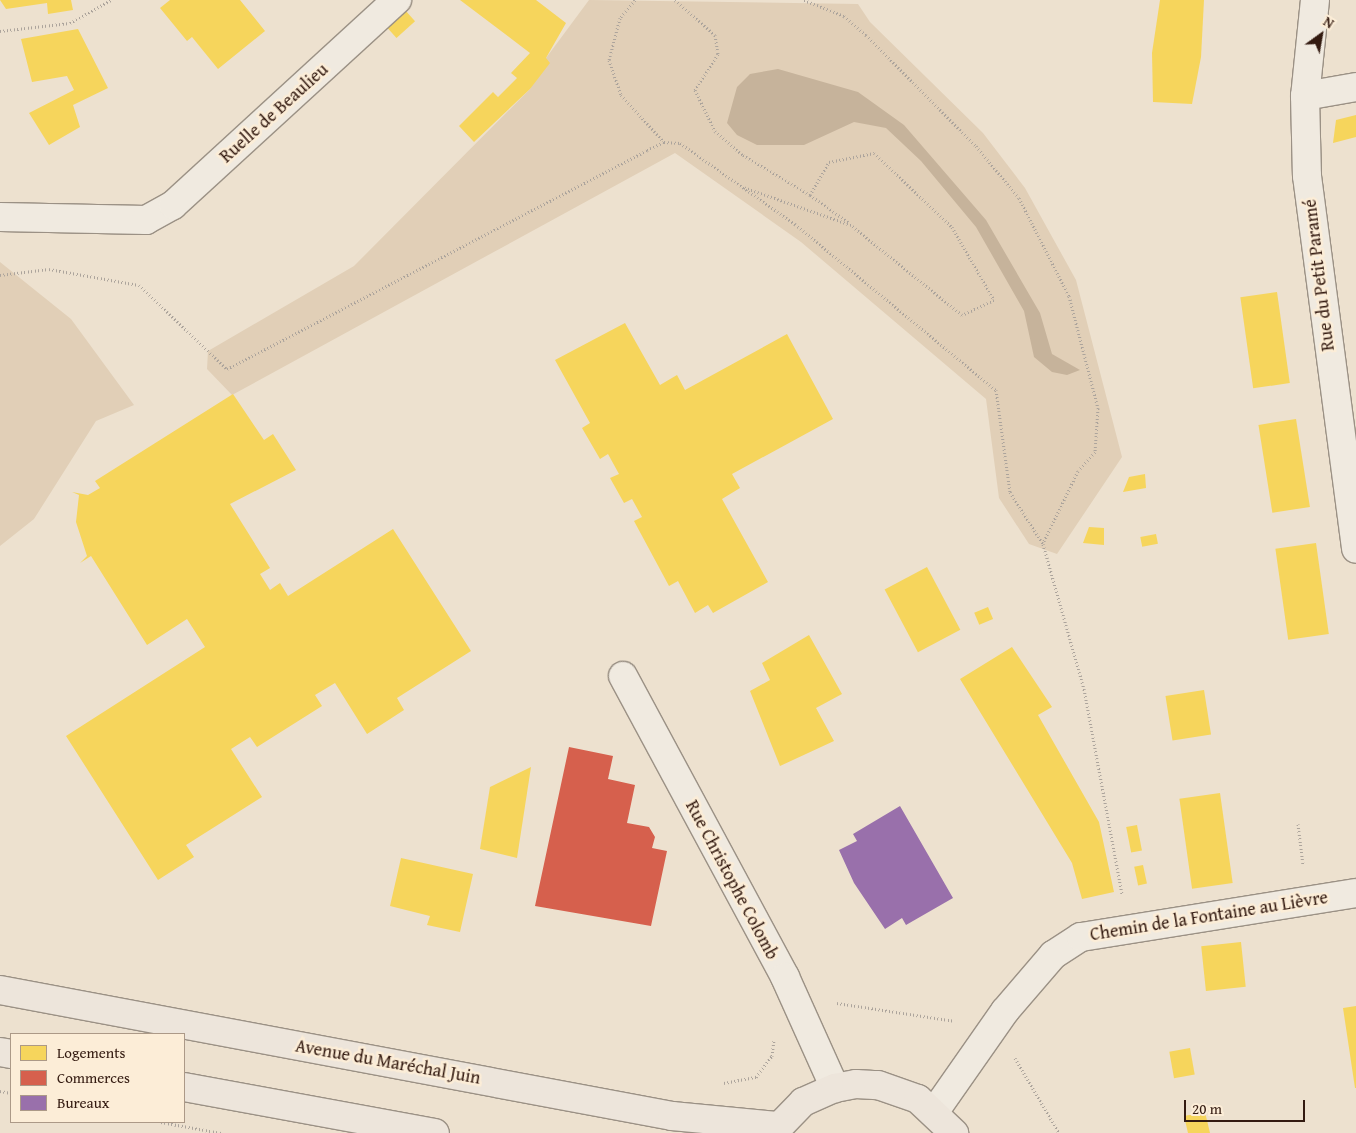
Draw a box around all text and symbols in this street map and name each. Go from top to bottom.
north arrow [1296,10,1346,60]
text: N [1320,11,1338,33]
street label: Ruelle de Beaulieu [215,59,333,167]
street label: Rue du Petit Paramé [1299,198,1339,352]
street label: Rue Christophe Colomb [681,797,783,963]
street label: Chemin de la Fontaine au Lièvre [1089,887,1329,945]
legend [10,1033,185,1123]
street label: Avenue du Maréchal Juin [294,1035,482,1089]
text: Logements [57,1042,125,1063]
text: Commerces [57,1067,130,1088]
scale bar [1186,1090,1307,1122]
text: Bureaux [57,1092,109,1113]
text: 20 m [1192,1098,1222,1119]

